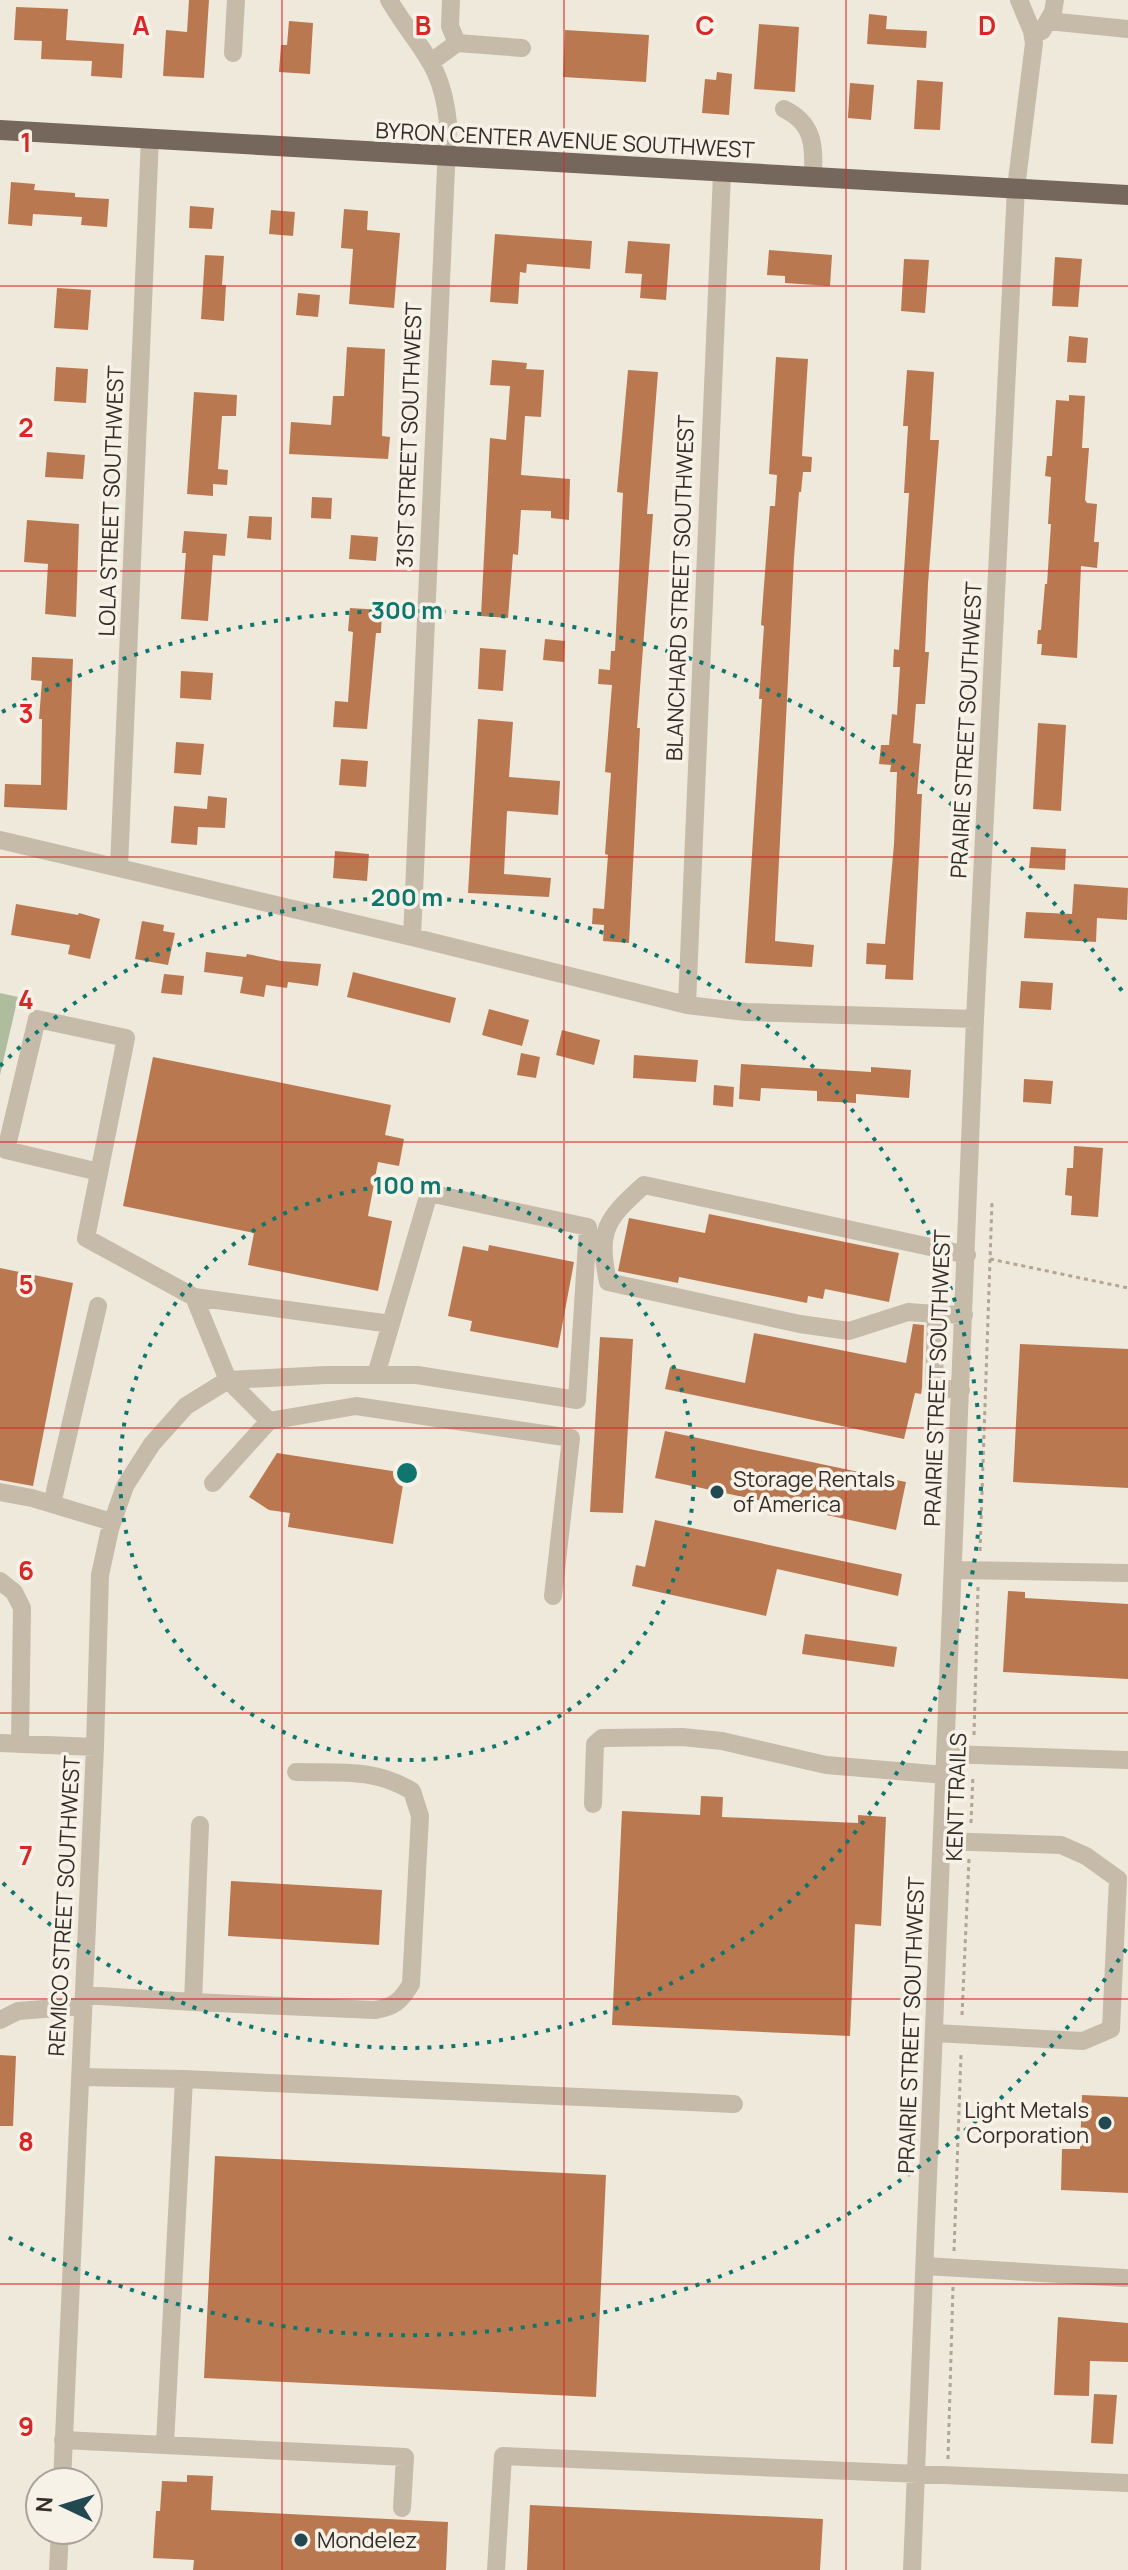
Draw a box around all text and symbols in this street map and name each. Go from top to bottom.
text: A [132,7,150,43]
text: B [415,7,431,43]
text: C [695,7,715,43]
text: D [978,7,996,43]
street label: BYRON CENTER AVENUE SOUTHWEST [375,115,755,165]
text: 1 [20,124,32,160]
street label: 31ST STREET SOUTHWEST [389,302,429,568]
street label: LOLA STREET SOUTHWEST [91,365,131,637]
text: 2 [18,409,34,445]
street label: BLANCHARD STREET SOUTHWEST [659,414,701,762]
street label: PRAIRIE STREET SOUTHWEST [943,581,989,879]
text: 300 m [371,593,443,626]
text: 3 [18,695,34,731]
text: 200 m [371,880,443,913]
text: 4 [18,981,34,1017]
text: 100 m [373,1168,441,1201]
street label: PRAIRIE STREET SOUTHWEST [917,1229,957,1527]
text: 5 [18,1266,34,1302]
centre of rings [393,1459,421,1487]
place label: Storage Rentals of America [733,1464,895,1519]
marker: Storage Rentals of America [708,1483,726,1501]
text: 6 [18,1552,34,1588]
street label: KENT TRAILS [939,1732,973,1862]
street label: REMICO STREET SOUTHWEST [41,1755,87,2057]
text: 7 [19,1837,33,1873]
street label: PRAIRIE STREET SOUTHWEST [891,1876,931,2174]
place label: Light Metals Corporation [964,2095,1089,2150]
marker: Light Metals Corporation [1096,2114,1114,2132]
text: 8 [18,2123,34,2159]
text: 9 [18,2408,34,2444]
north arrow [24,2466,104,2546]
text: N [29,2496,60,2514]
place label: Mondelez [317,2525,417,2555]
marker: Mondelez [292,2531,310,2549]

